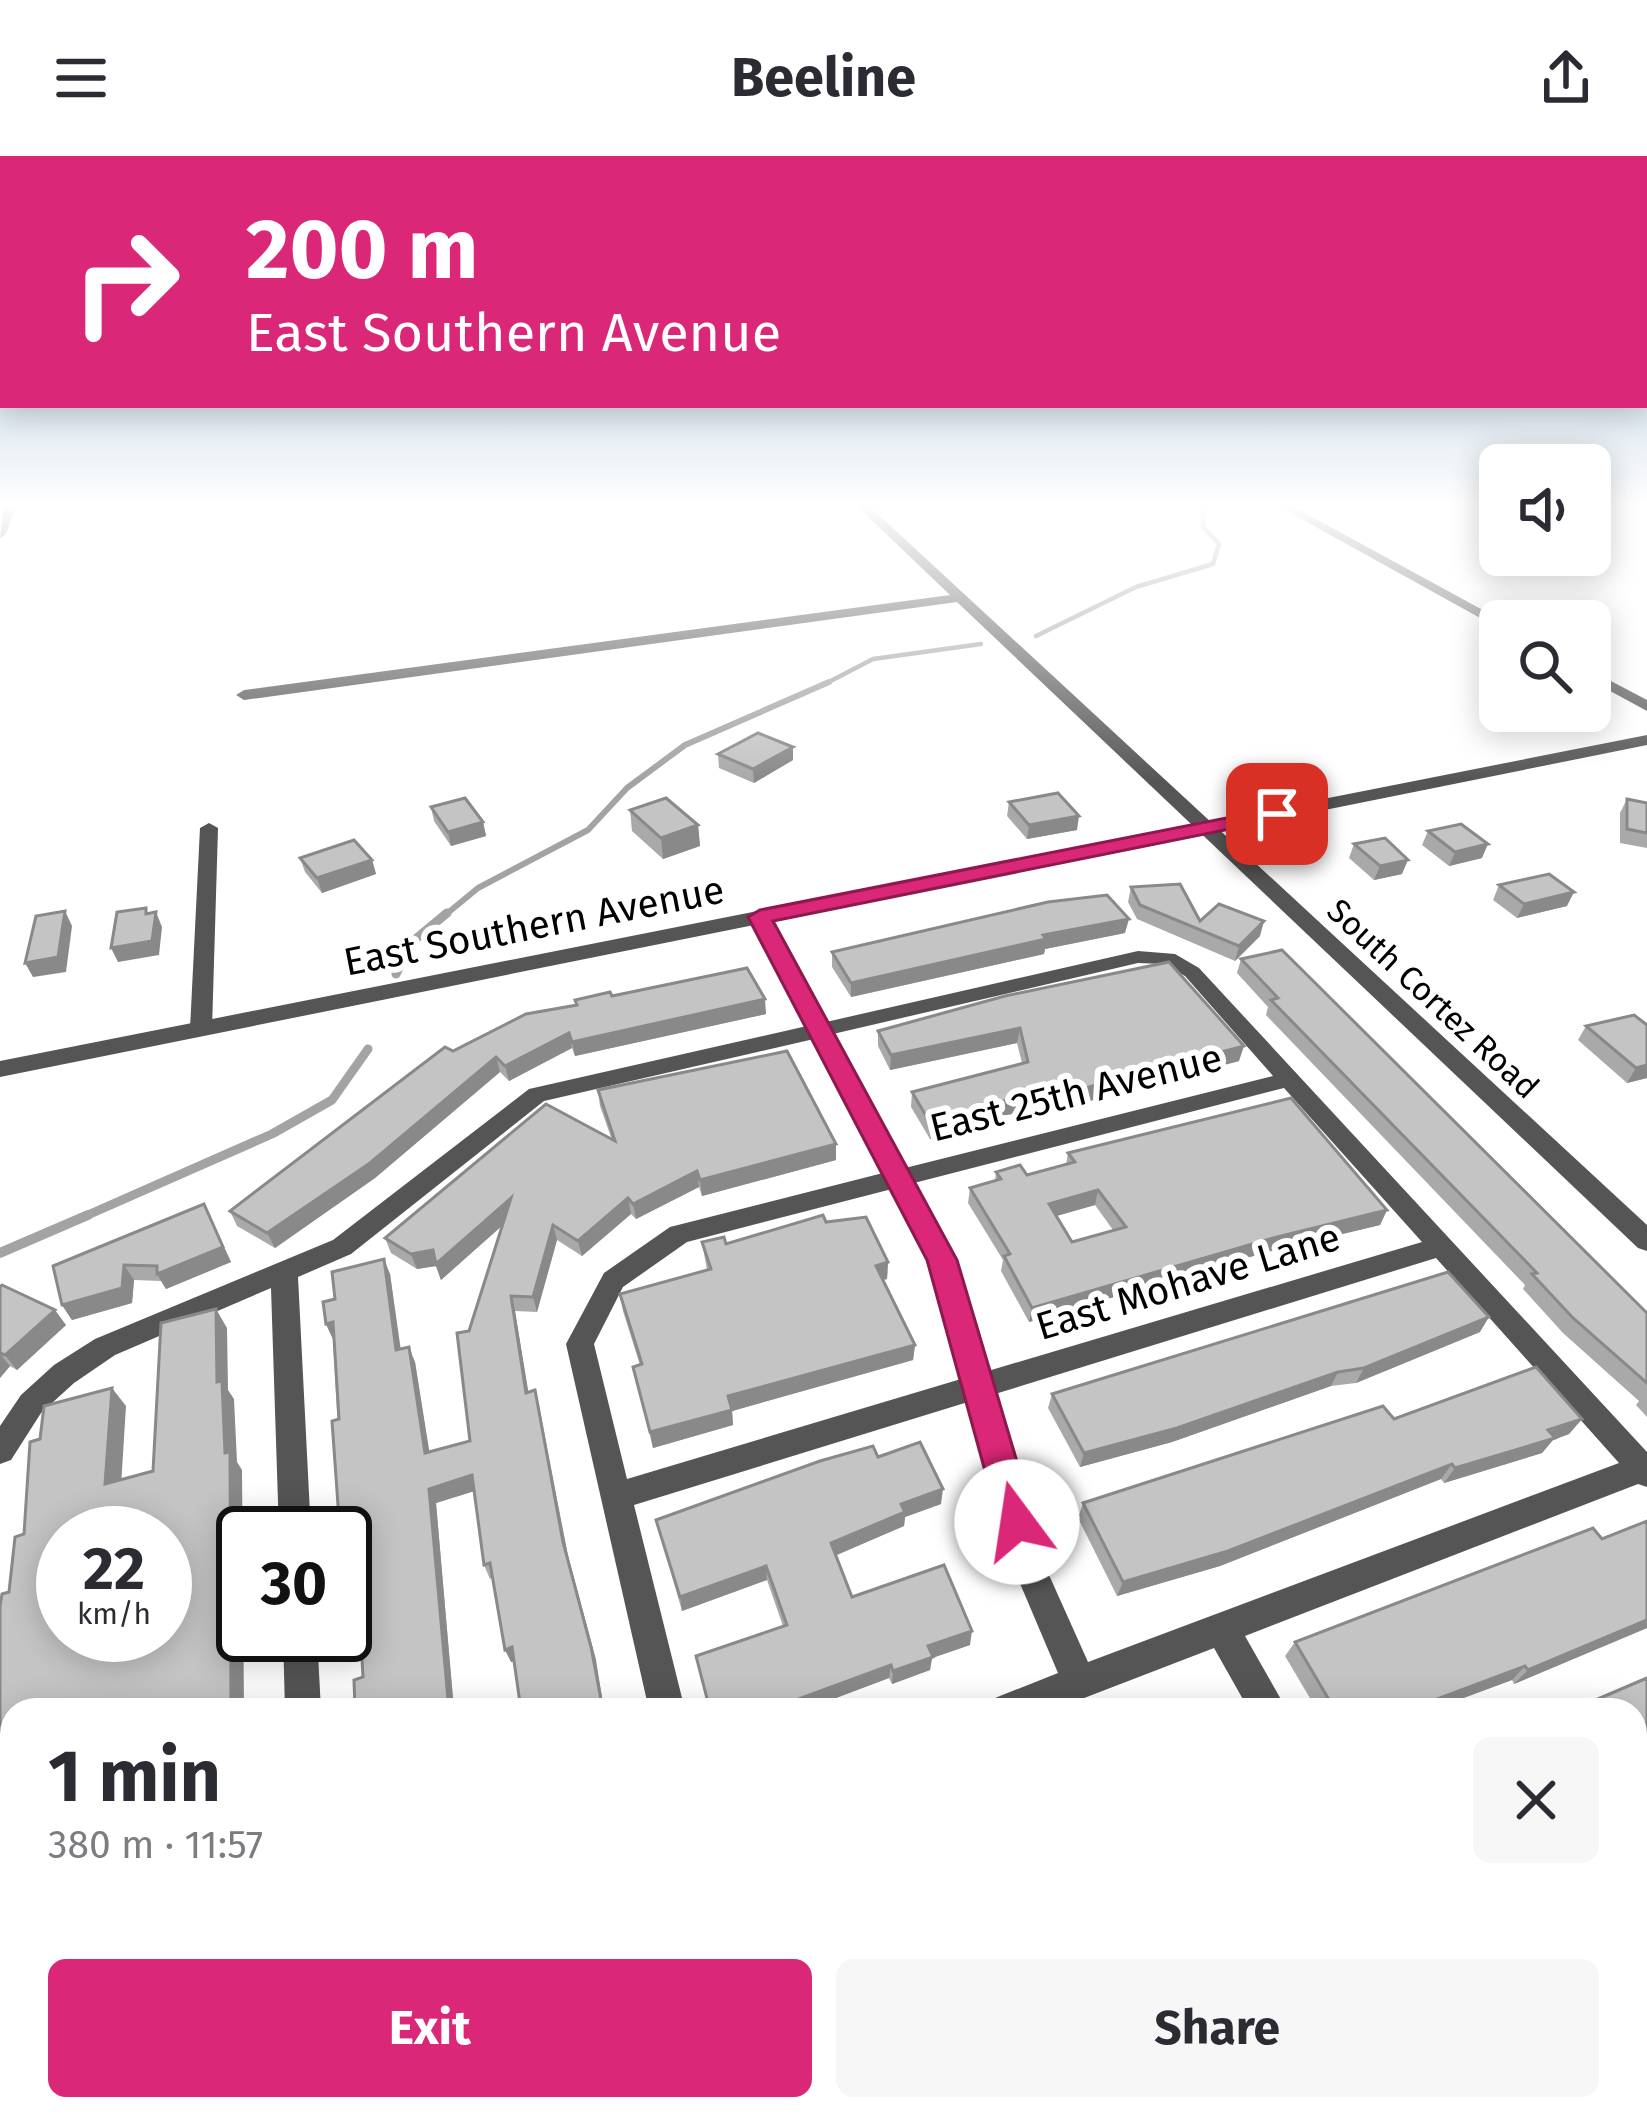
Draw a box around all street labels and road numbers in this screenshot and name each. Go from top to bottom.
street label: East Southern Avenue [340,867,728,985]
street label: South Cortez Road [1319,891,1547,1107]
street label: East 25th Avenue [925,1034,1227,1152]
street label: East Mohave Lane [1030,1214,1346,1350]

